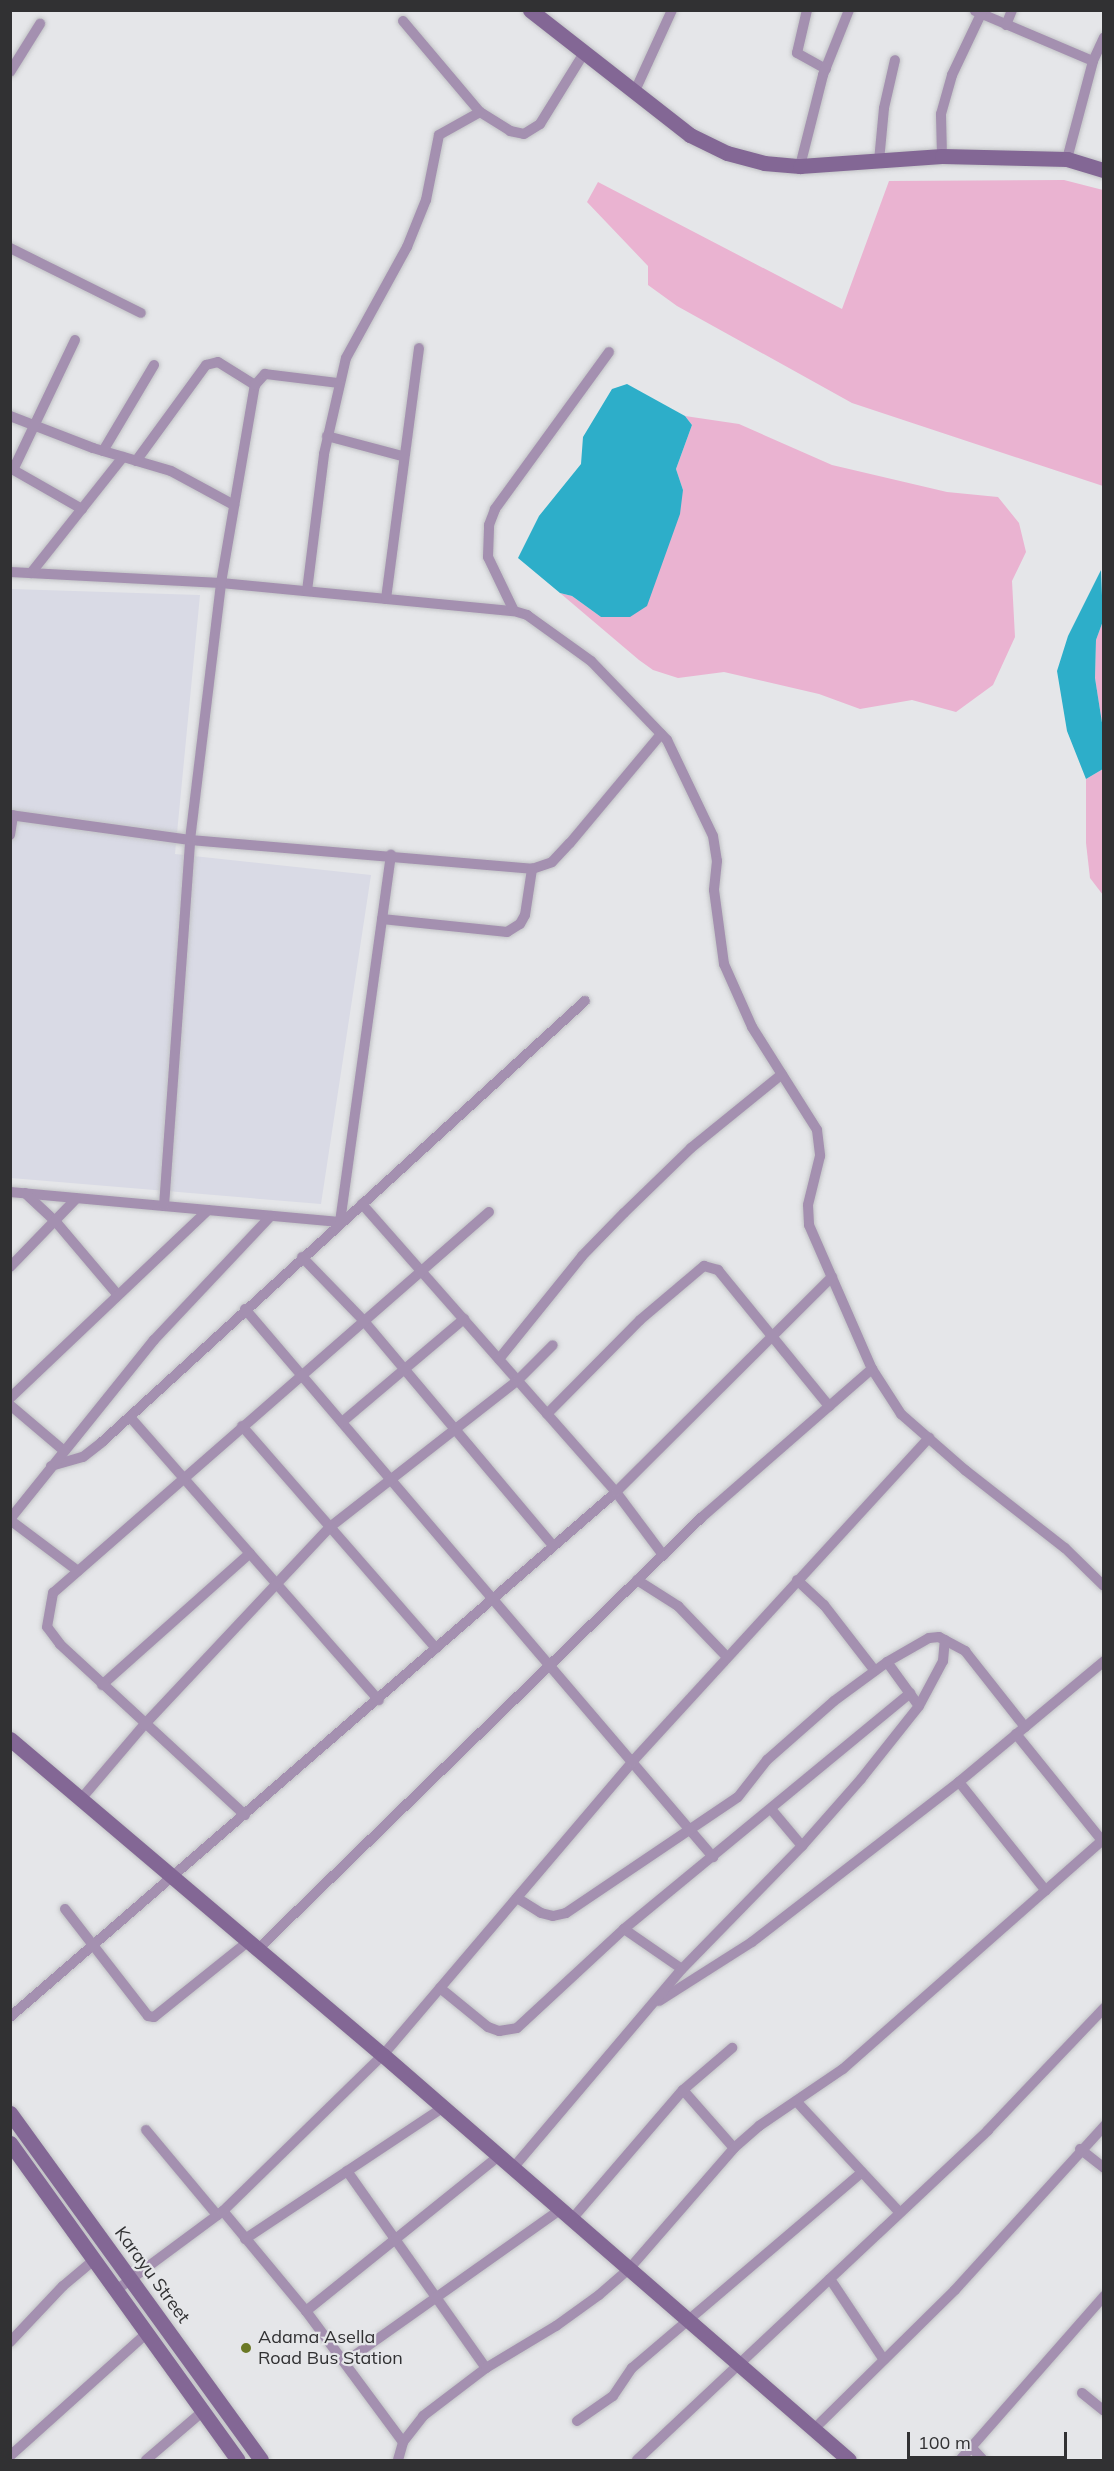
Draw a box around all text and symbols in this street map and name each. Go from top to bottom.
street label: Karayu Street [110,2223,194,2327]
place label: Adama Asella Road Bus Station [258,2327,403,2370]
marker: Adama Asella Road Bus Station [239,2341,253,2355]
scale bar [910,2420,1070,2458]
text: 100 m [918,2431,971,2454]

